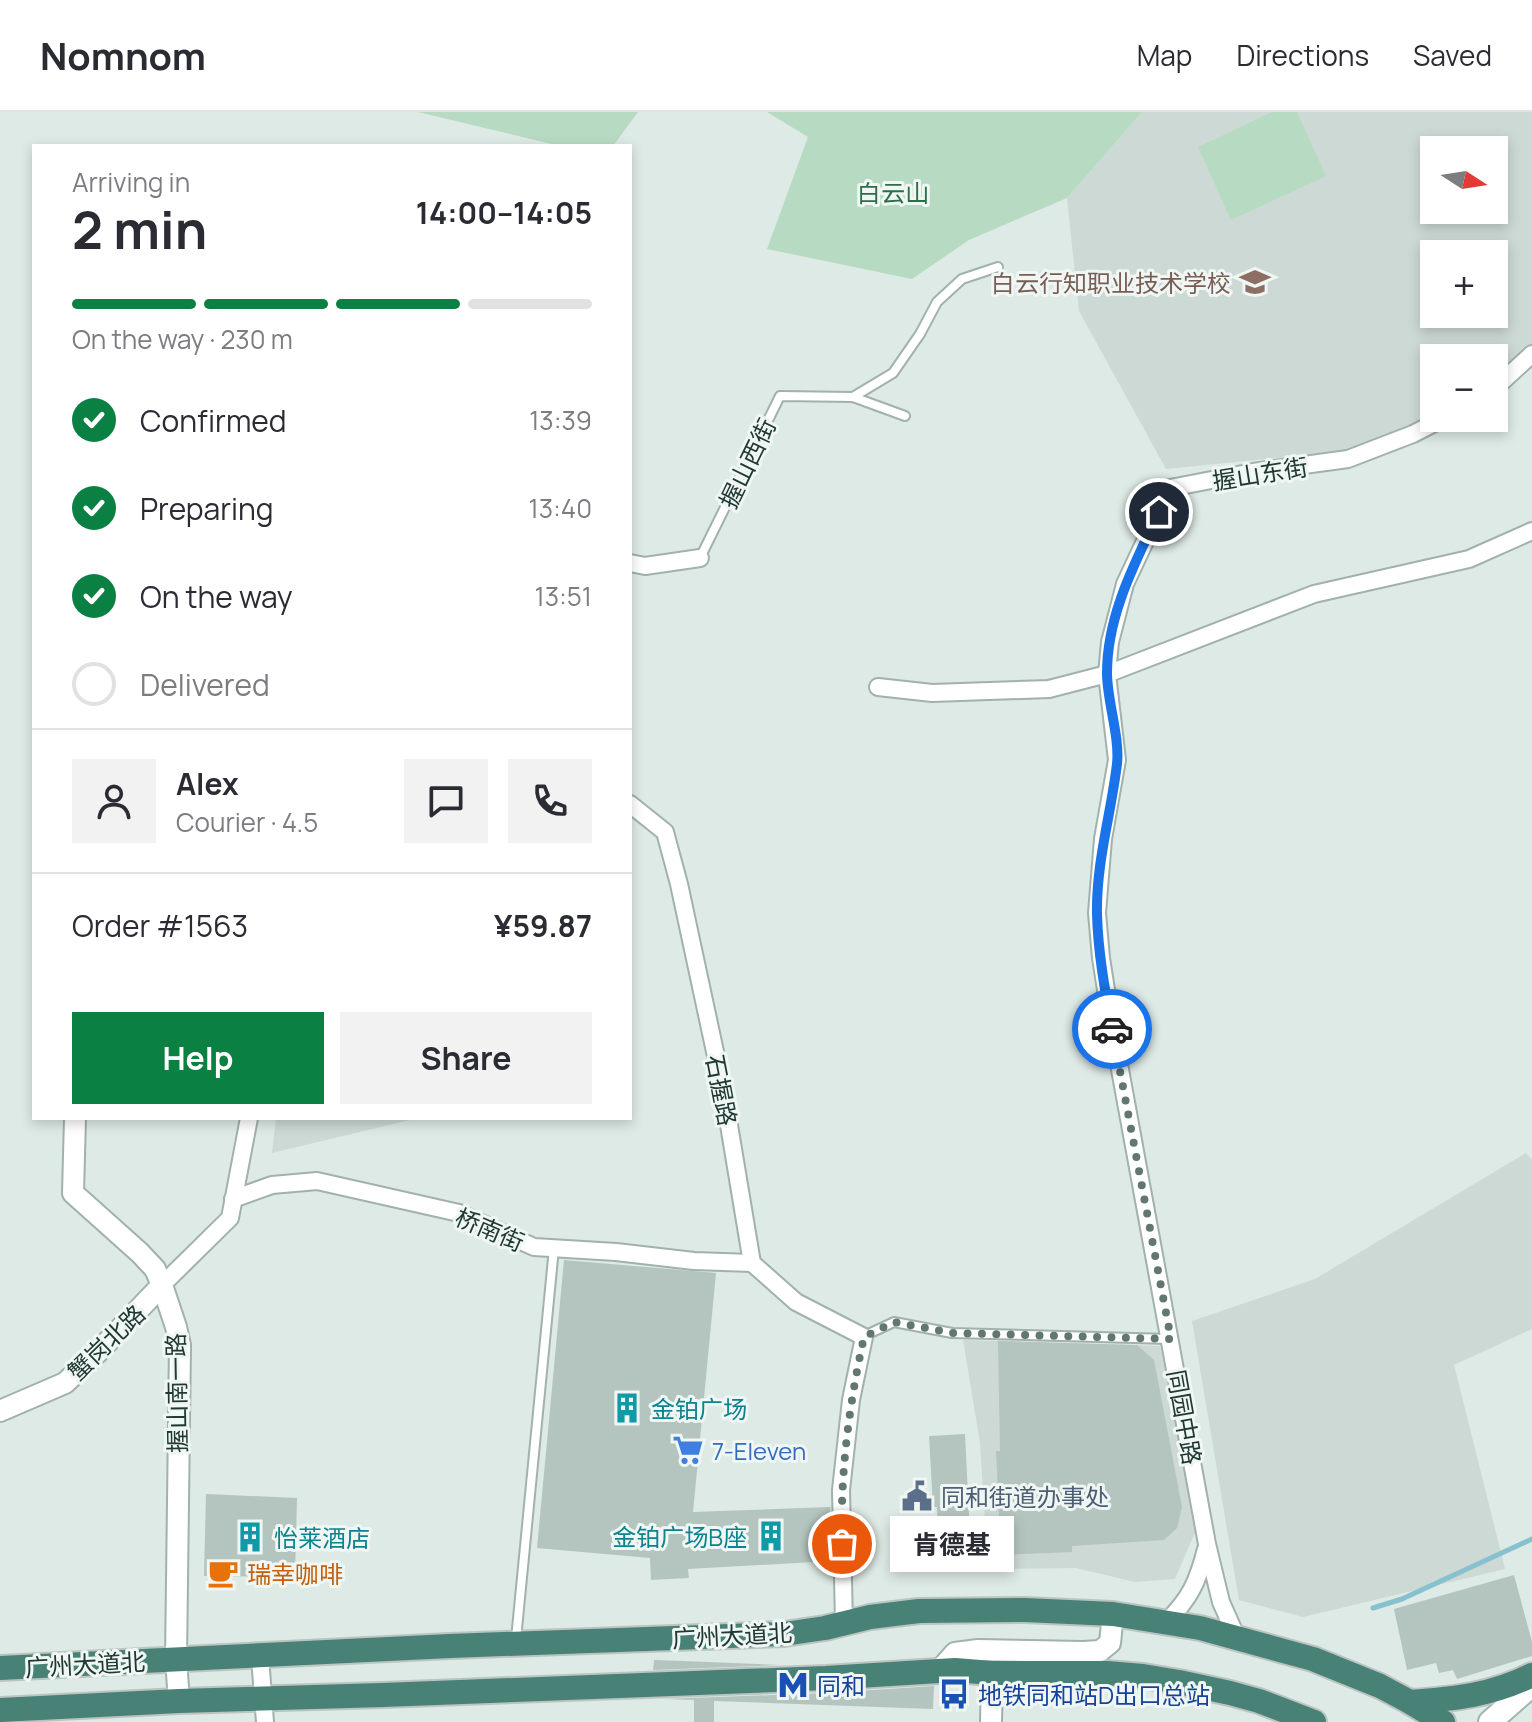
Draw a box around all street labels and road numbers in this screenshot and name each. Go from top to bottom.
street label: 握山西街 [711,413,783,513]
street label: 握山东街 [1210,449,1310,497]
street label: 石握路 [699,1052,745,1128]
street label: 桥南街 [450,1200,530,1258]
street label: 蟹岗北路 [60,1297,152,1387]
street label: 握山南一路 [158,1333,194,1453]
street label: 同园中路 [1160,1367,1210,1467]
street label: 广州大道北 [671,1615,793,1655]
street label: 广州大道北 [24,1644,146,1684]

